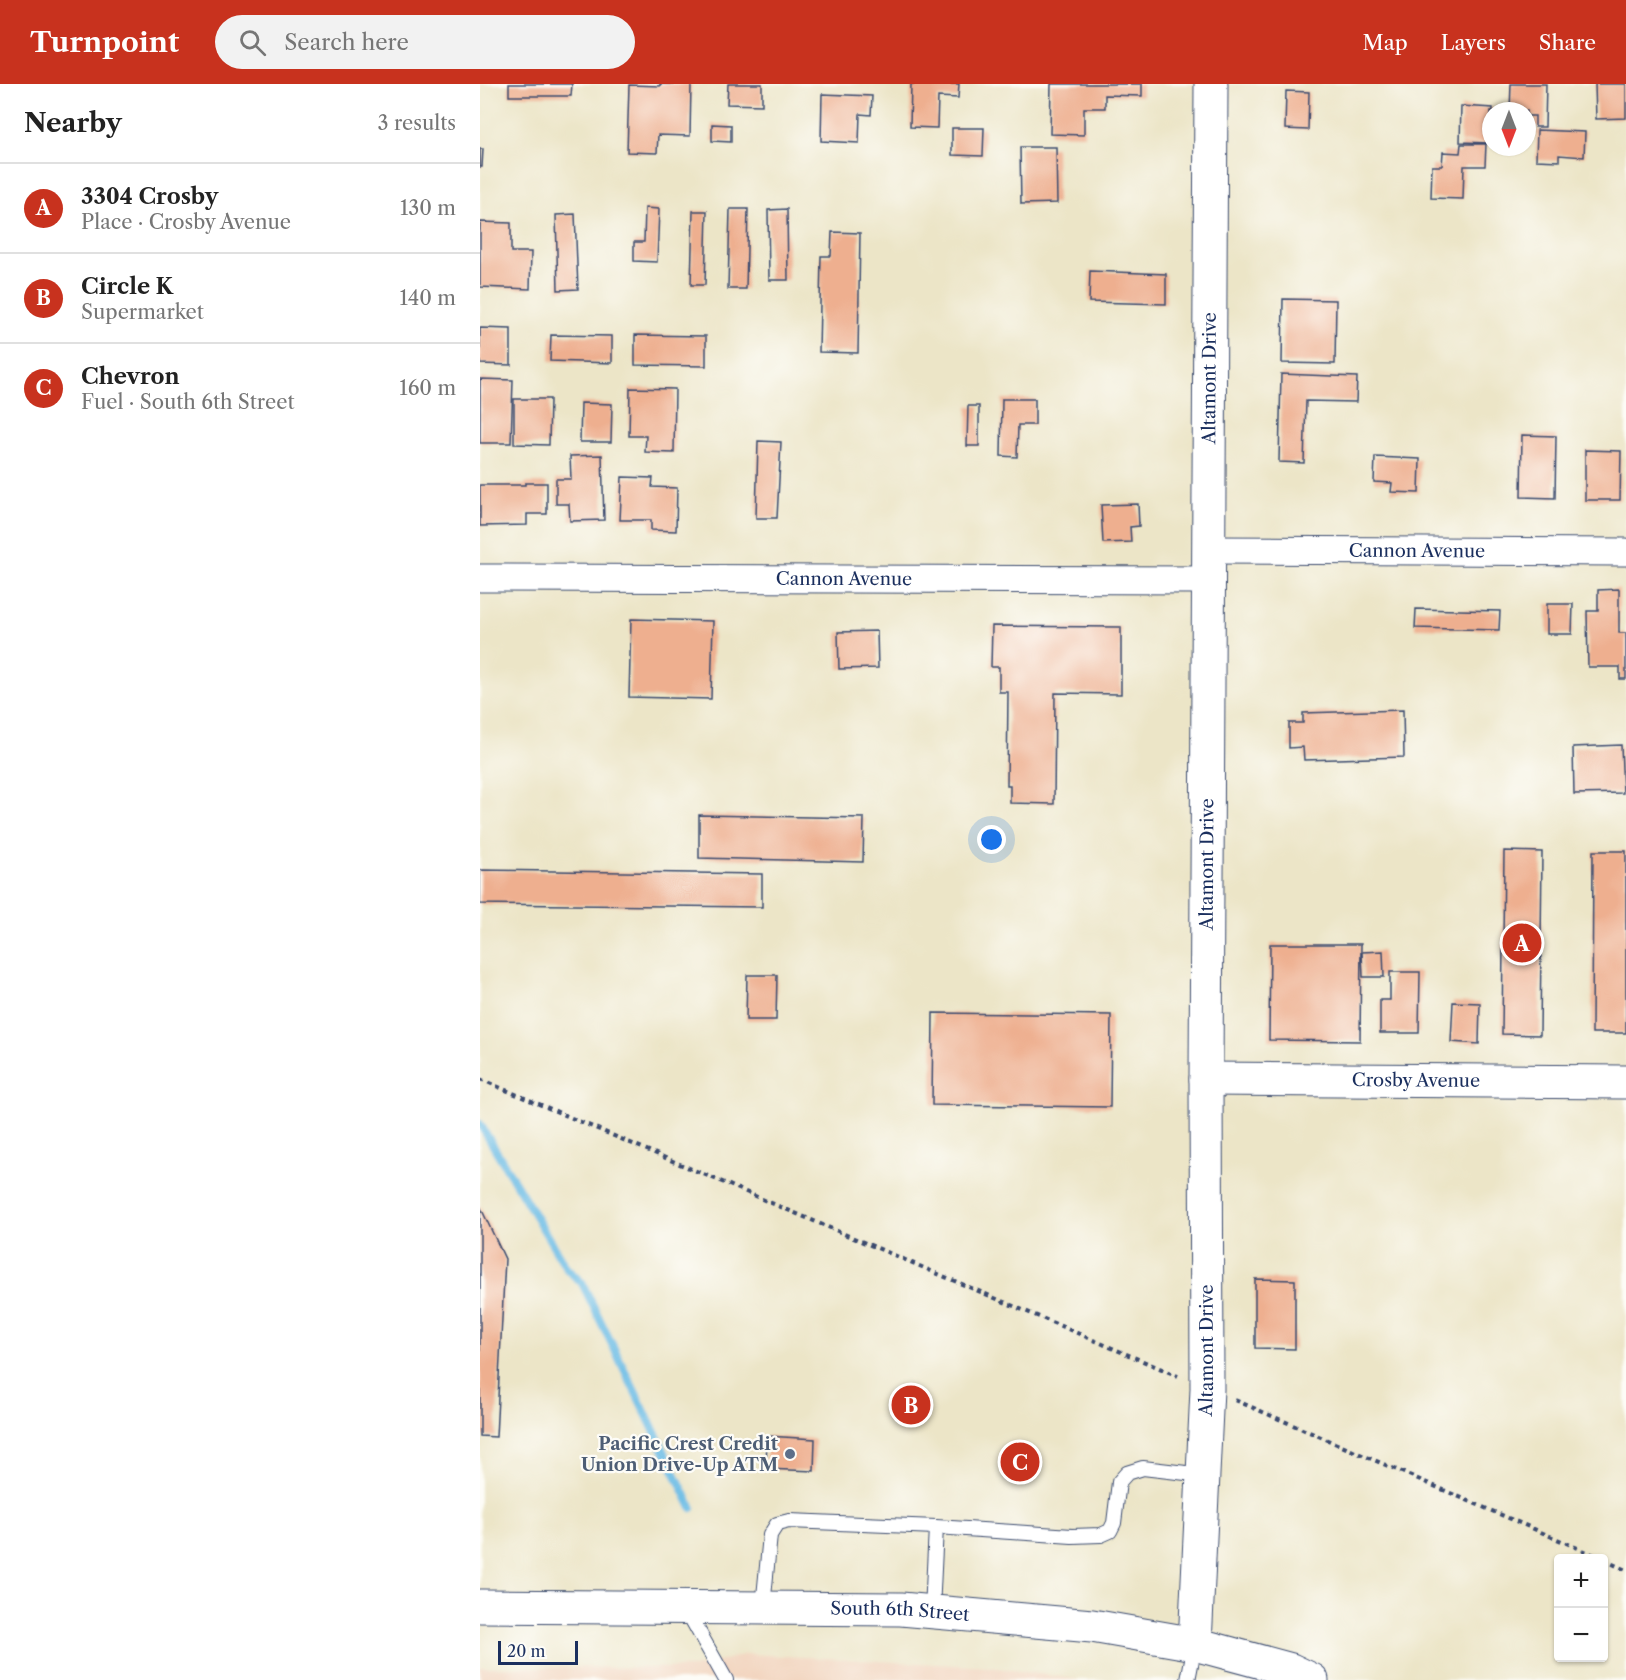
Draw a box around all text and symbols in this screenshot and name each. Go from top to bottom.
search box [215,15,635,69]
text: Turnpoint [30,25,179,59]
icon: search [236,26,269,59]
text: Search here [284,29,409,56]
text: Map [1363,30,1408,55]
text: Layers [1441,30,1506,55]
text: Share [1539,30,1596,55]
north arrow [1482,102,1536,156]
text: Nearby [24,107,122,139]
text: 3 results [378,111,456,135]
text: 3304 Crosby [81,183,218,210]
text: A [36,196,51,220]
text: 130 m [400,196,456,220]
text: Place · Crosby Avenue [81,210,291,234]
text: Circle K [81,273,173,300]
text: B [36,286,51,310]
text: 140 m [399,286,456,310]
text: Supermarket [81,300,204,324]
street label: Altamont Drive [1198,312,1221,445]
text: Chevron [81,363,180,390]
text: C [35,376,52,400]
text: 160 m [399,376,456,400]
text: Fuel · South 6th Street [81,390,294,414]
street label: Cannon Avenue [1349,540,1485,562]
street label: Cannon Avenue [776,568,912,590]
street label: Altamont Drive [1196,798,1218,931]
your location [977,825,1006,854]
pin: A [1502,920,1542,966]
street label: Crosby Avenue [1352,1069,1480,1092]
street label: Altamont Drive [1195,1284,1218,1418]
pin: B [892,1382,930,1428]
place label: Pacific Crest Credit Union Drive-Up ATM [581,1433,779,1476]
pin: C [1000,1440,1040,1484]
marker: Pacific Crest Credit Union Drive-Up ATM [783,1447,797,1461]
map controls [1554,1554,1608,1662]
button: + [1554,1554,1608,1608]
street label: South 6th Street [830,1597,971,1626]
button: − [1554,1608,1608,1662]
scale bar [498,1638,578,1666]
text: 20 m [507,1641,546,1661]

